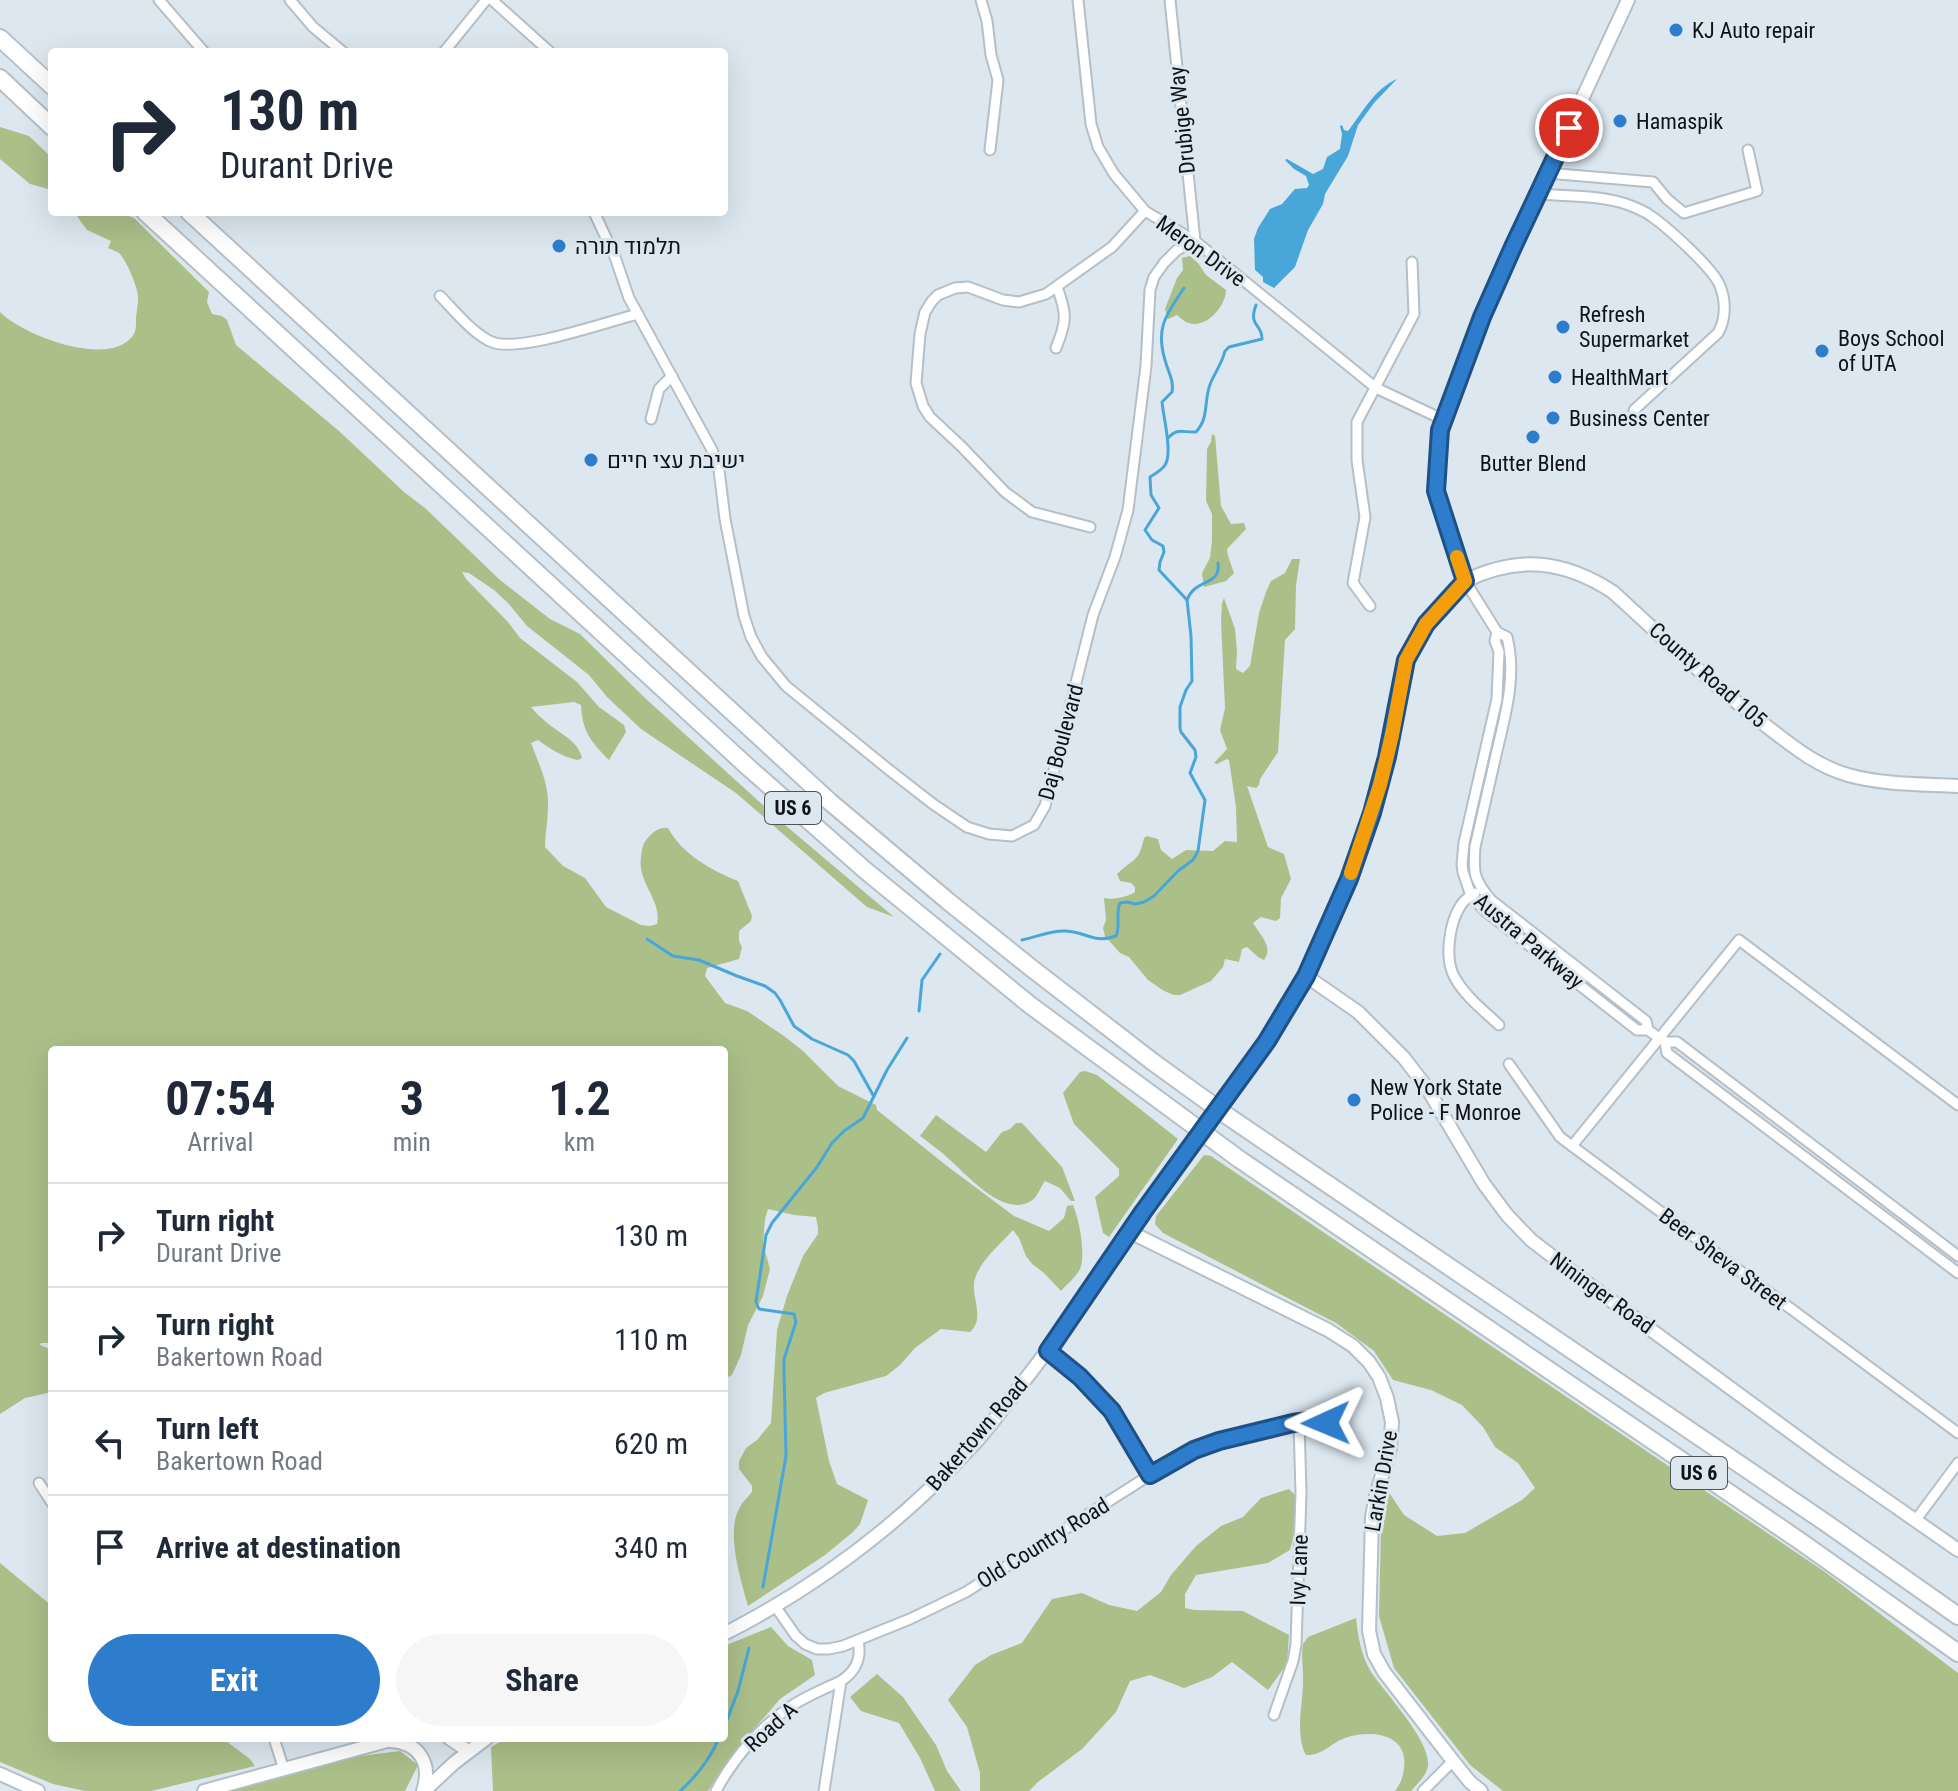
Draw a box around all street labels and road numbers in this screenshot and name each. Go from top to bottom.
street label: Drubige Way [1164,65,1200,175]
street label: Meron Drive [1152,210,1250,292]
street label: County Road 105 [1644,617,1772,733]
street label: Daj Boulevard [1034,681,1088,803]
road number: US 6 [765,792,821,824]
street label: Austra Parkway [1469,888,1589,994]
street label: Beer Sheva Street [1654,1203,1792,1315]
street label: Nininger Road [1545,1247,1659,1339]
street label: Bakertown Road [921,1372,1033,1496]
street label: Larkin Drive [1360,1428,1402,1534]
road number: US 6 [1671,1457,1727,1489]
street label: Old Country Road [972,1492,1114,1594]
street label: Ivy Lane [1285,1534,1313,1606]
street label: Road A [740,1697,803,1757]

